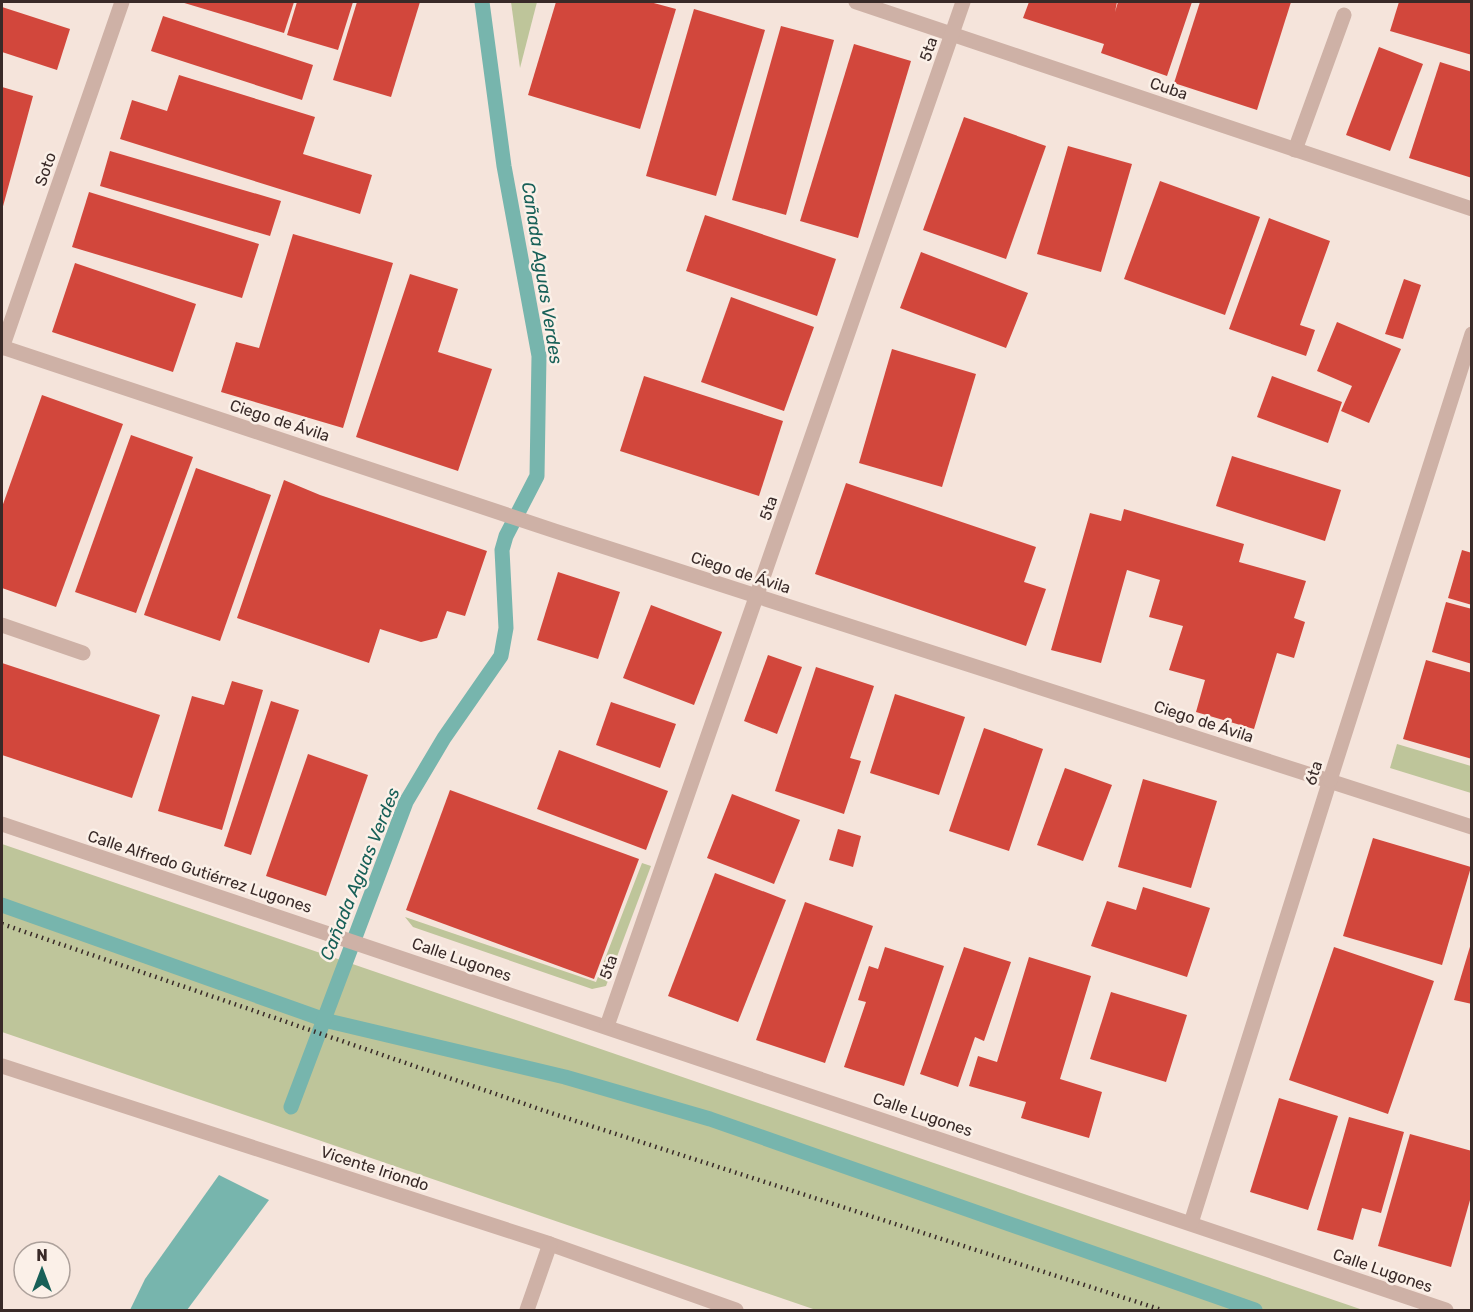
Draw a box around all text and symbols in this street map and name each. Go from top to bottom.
street label: 5ta [915,34,941,64]
street label: Cuba [1147,73,1190,104]
street label: Soto [31,150,60,189]
water label: Cañada Aguas Verdes [517,180,567,366]
street label: Ciego de Ávila [228,395,332,446]
street label: 5ta [755,493,781,523]
street label: Ciego de Ávila [689,547,793,598]
street label: Ciego de Ávila [1152,696,1256,747]
street label: 6ta [1301,758,1326,788]
water label: Cañada Aguas Verdes [315,785,405,963]
street label: Calle Alfredo Gutiérrez Lugones [85,826,314,917]
street label: Calle Lugones [410,934,514,985]
street label: 5ta [595,952,621,982]
street label: Calle Lugones [871,1089,975,1140]
street label: Vicente Iriondo [318,1142,431,1195]
north arrow [12,1240,72,1300]
street label: Calle Lugones [1331,1245,1435,1296]
text: N [36,1246,48,1265]

